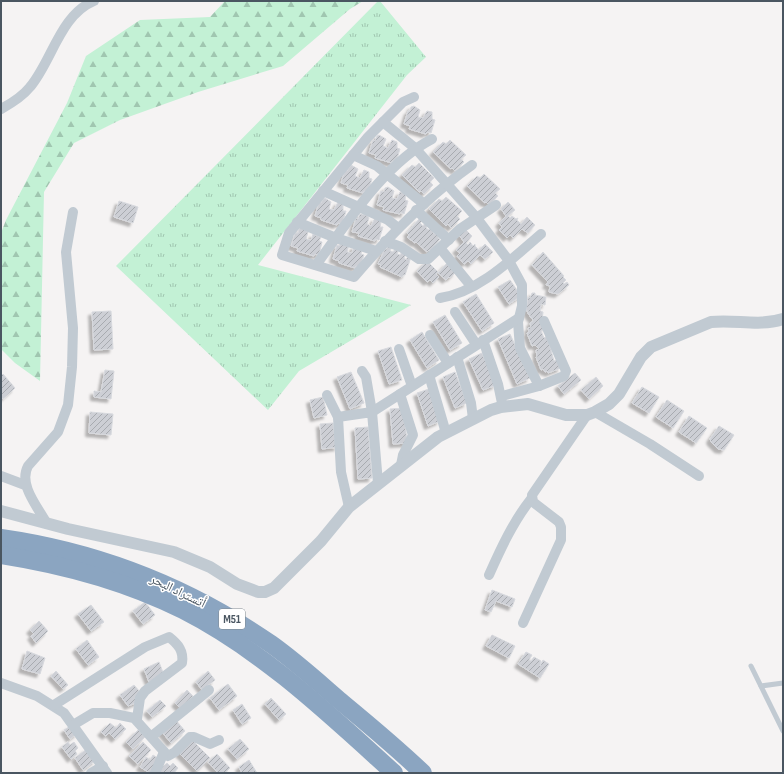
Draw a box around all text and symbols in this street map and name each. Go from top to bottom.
street label: أتستراد البحر [147,570,209,611]
road number: M51 [219,609,245,629]

